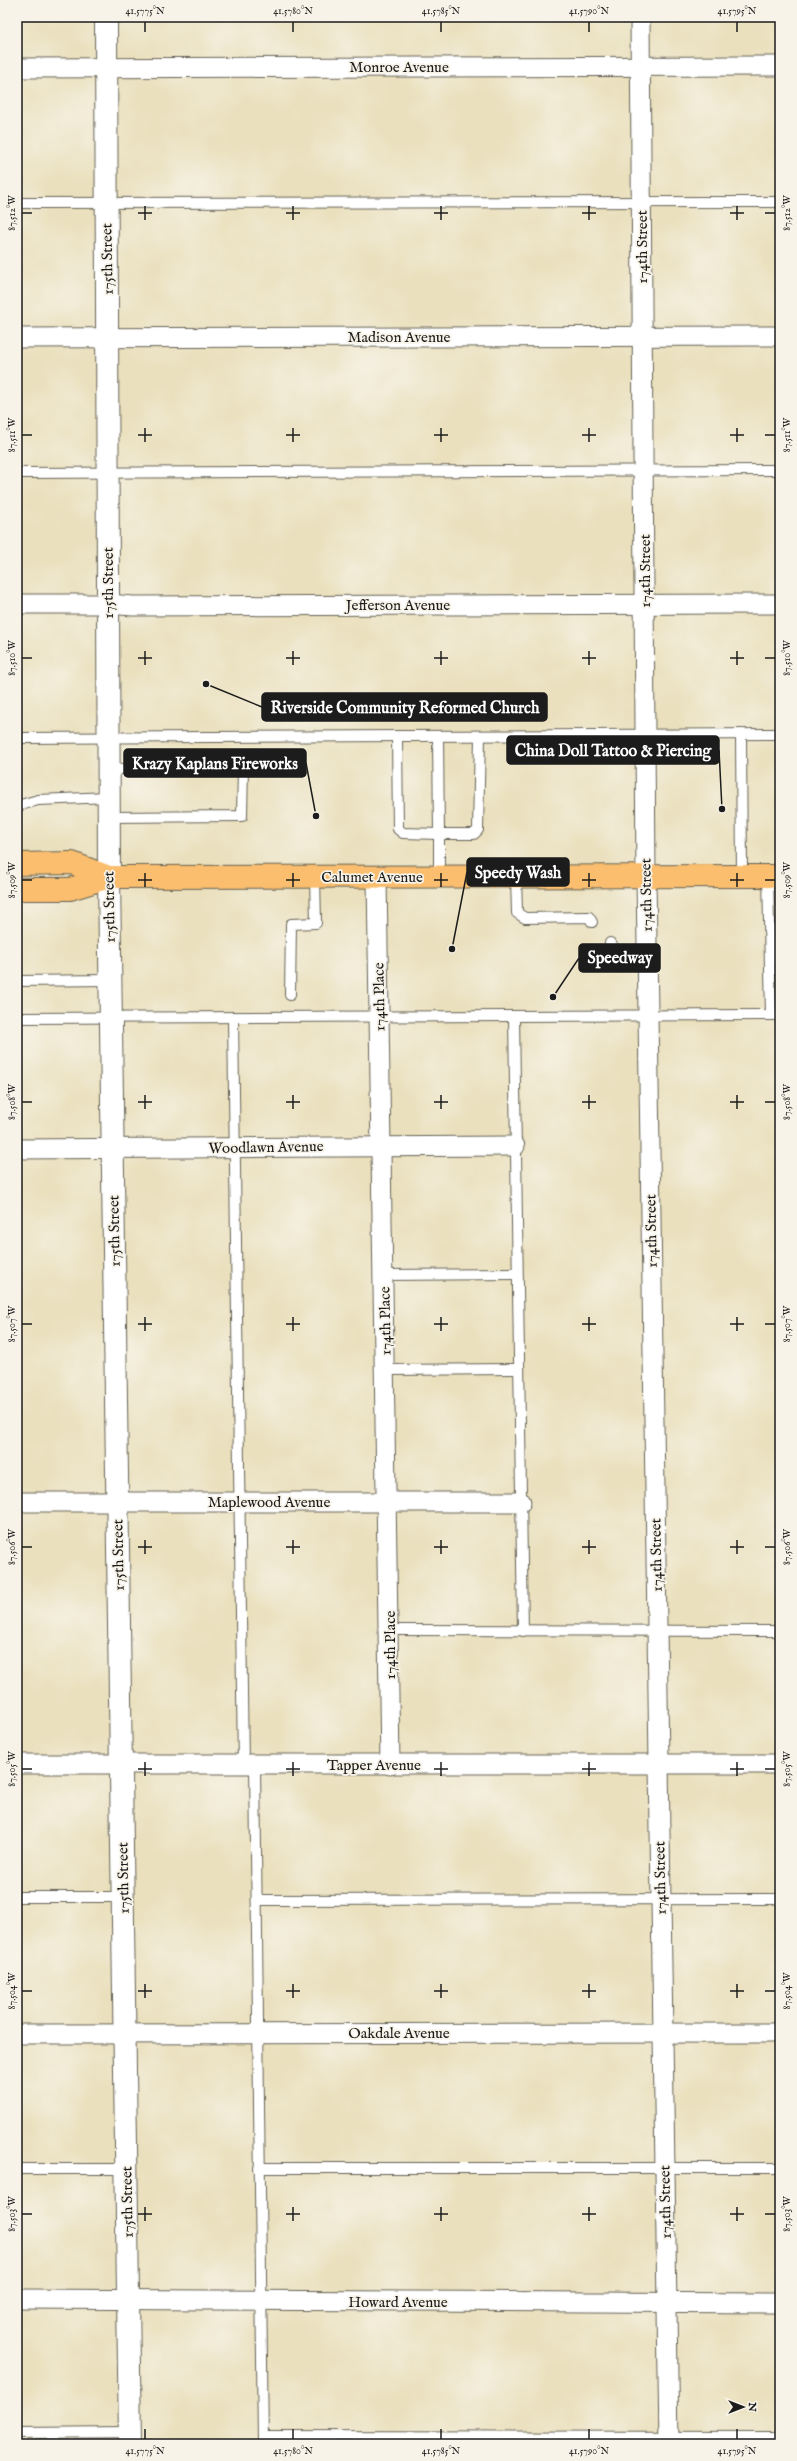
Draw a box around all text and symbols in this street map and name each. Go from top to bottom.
text: 41.5775°N [125,5,165,18]
text: 41.5780°N [273,5,313,18]
text: 41.5785°N [422,5,461,18]
text: 41.5790°N [569,5,609,18]
text: 41.5795°N [718,5,757,18]
street label: Monroe Avenue [349,58,449,77]
text: 87.512°W [6,195,19,231]
text: 87.512°W [781,195,794,231]
street label: 174th Street [633,210,652,284]
street label: 175th Street [97,223,118,295]
street label: Madison Avenue [347,328,451,347]
text: 87.511°W [6,417,19,452]
text: 87.511°W [781,417,794,452]
street label: 174th Street [636,534,655,608]
street label: 175th Street [99,547,118,619]
street label: Jefferson Avenue [344,596,450,615]
text: 87.510°W [6,640,19,676]
text: 87.510°W [781,640,794,676]
callout: Riverside Community Reformed Church [262,693,547,721]
text: Riverside Community Reformed Church [271,699,540,719]
callout: China Doll Tattoo & Piercing [507,736,719,764]
text: China Doll Tattoo & Piercing [515,742,713,762]
callout: Krazy Kaplans Fireworks [124,749,306,777]
text: Krazy Kaplans Fireworks [132,755,298,775]
callout: Speedy Wash [467,858,569,886]
street label: 174th Street [636,858,657,932]
text: 87.509°W [6,861,19,898]
text: 87.509°W [781,861,794,898]
text: Speedy Wash [475,864,562,884]
street label: Calumet Avenue [321,868,423,887]
street label: 175th Street [99,871,120,943]
callout: Speedway [579,944,660,972]
text: Speedway [587,949,654,969]
street label: 174th Place [369,962,390,1032]
text: 87.508°W [6,1084,19,1120]
text: 87.508°W [781,1084,794,1120]
street label: Woodlawn Avenue [208,1137,324,1158]
street label: 174th Street [641,1194,662,1268]
street label: 175th Street [104,1195,125,1267]
street label: 174th Place [375,1286,396,1356]
text: 87.507°W [6,1305,19,1342]
text: 87.507°W [781,1305,794,1342]
street label: Maplewood Avenue [208,1493,330,1512]
street label: 174th Street [646,1518,667,1592]
street label: 175th Street [108,1519,129,1591]
text: 87.506°W [6,1528,19,1565]
text: 87.506°W [781,1528,794,1565]
street label: 174th Place [381,1610,400,1679]
text: 87.505°W [6,1751,19,1787]
text: 87.505°W [781,1751,794,1787]
street label: Tapper Avenue [327,1756,421,1775]
street label: 174th Street [650,1841,671,1915]
street label: 175th Street [113,1842,134,1914]
text: 87.504°W [6,1972,19,2009]
text: 87.504°W [781,1972,794,2009]
street label: Oakdale Avenue [348,2024,450,2043]
street label: 174th Street [655,2165,676,2239]
street label: 175th Street [117,2166,138,2238]
text: 87.503°W [6,2196,19,2232]
text: 87.503°W [781,2196,794,2232]
street label: Howard Avenue [348,2293,448,2312]
north arrow [723,2387,763,2427]
text: N [745,2401,759,2412]
text: 41.5775°N [125,2445,165,2458]
text: 41.5780°N [273,2445,313,2458]
text: 41.5785°N [422,2445,461,2458]
text: 41.5790°N [569,2445,609,2458]
text: 41.5795°N [718,2445,757,2458]

